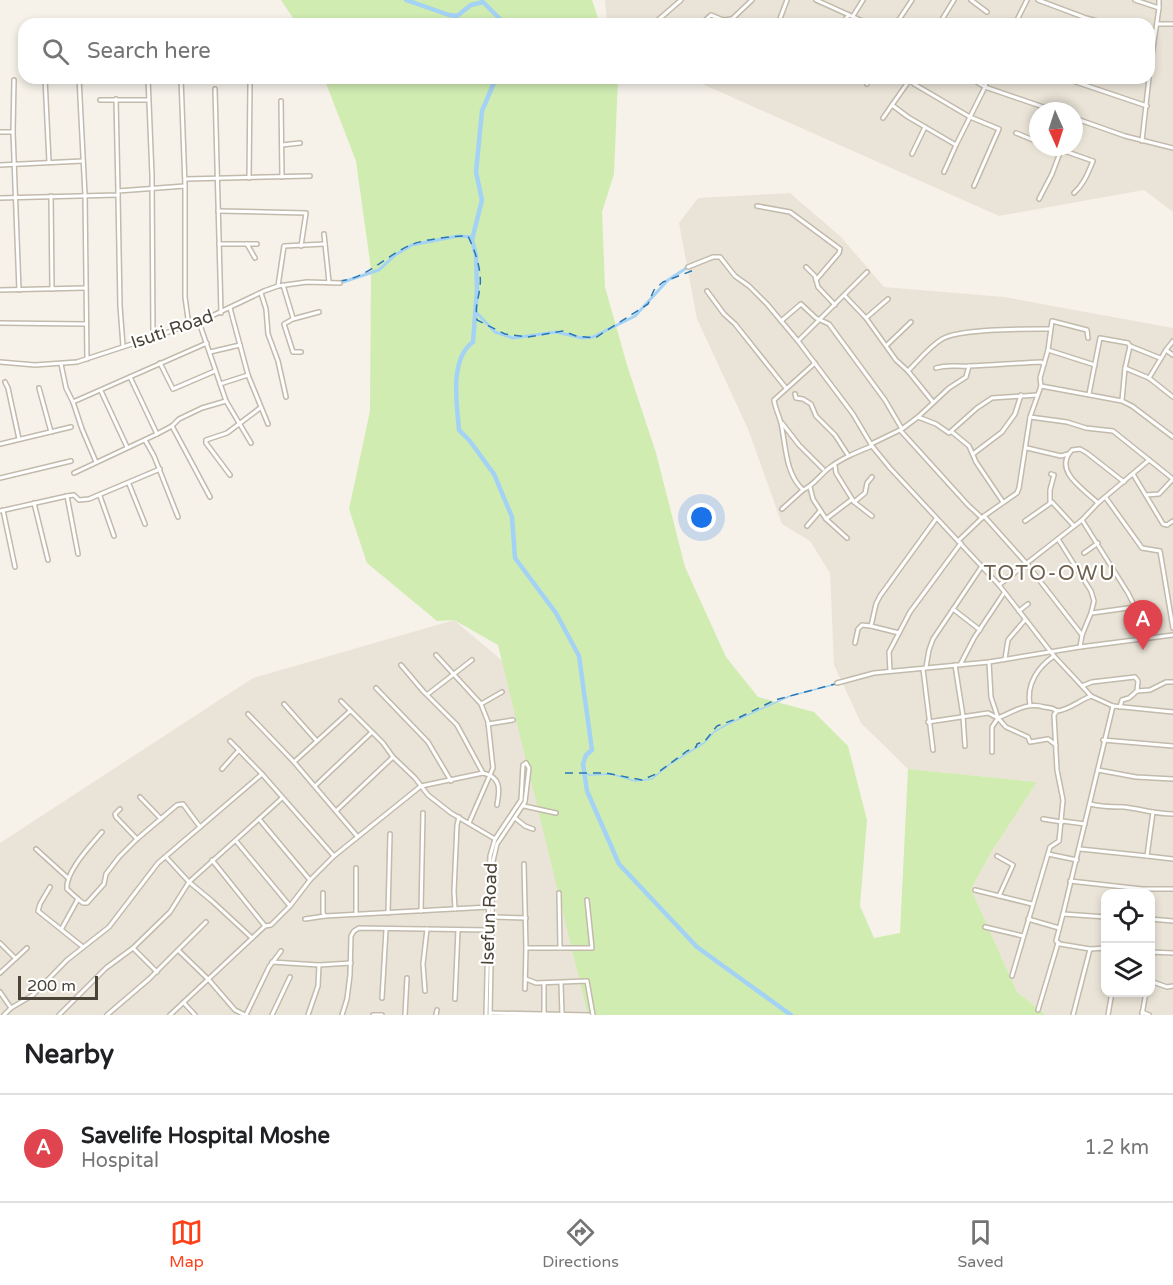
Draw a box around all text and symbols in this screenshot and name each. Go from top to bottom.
search box [18,18,1155,84]
icon: search [39,35,72,68]
text: Search here [87,38,211,64]
north arrow [1029,102,1083,156]
street label: Isuti Road [128,305,216,353]
your location [687,503,716,532]
district label: TOTO-OWU [984,561,1116,586]
pin: A [1124,600,1162,650]
street label: Isefun Road [476,862,502,966]
map controls [1101,889,1155,997]
button: locate [1101,889,1155,943]
button: layers [1101,943,1155,997]
scale bar [18,973,98,1000]
text: 200 m [27,976,76,996]
text: Nearby [24,1039,114,1070]
text: Savelife Hospital Moshe [81,1123,330,1149]
text: A [36,1136,51,1160]
text: 1.2 km [1084,1136,1149,1160]
text: Hospital [81,1149,159,1173]
tab: Map [169,1216,204,1272]
tab: Directions [542,1216,619,1272]
tab: Saved [957,1216,1004,1272]

